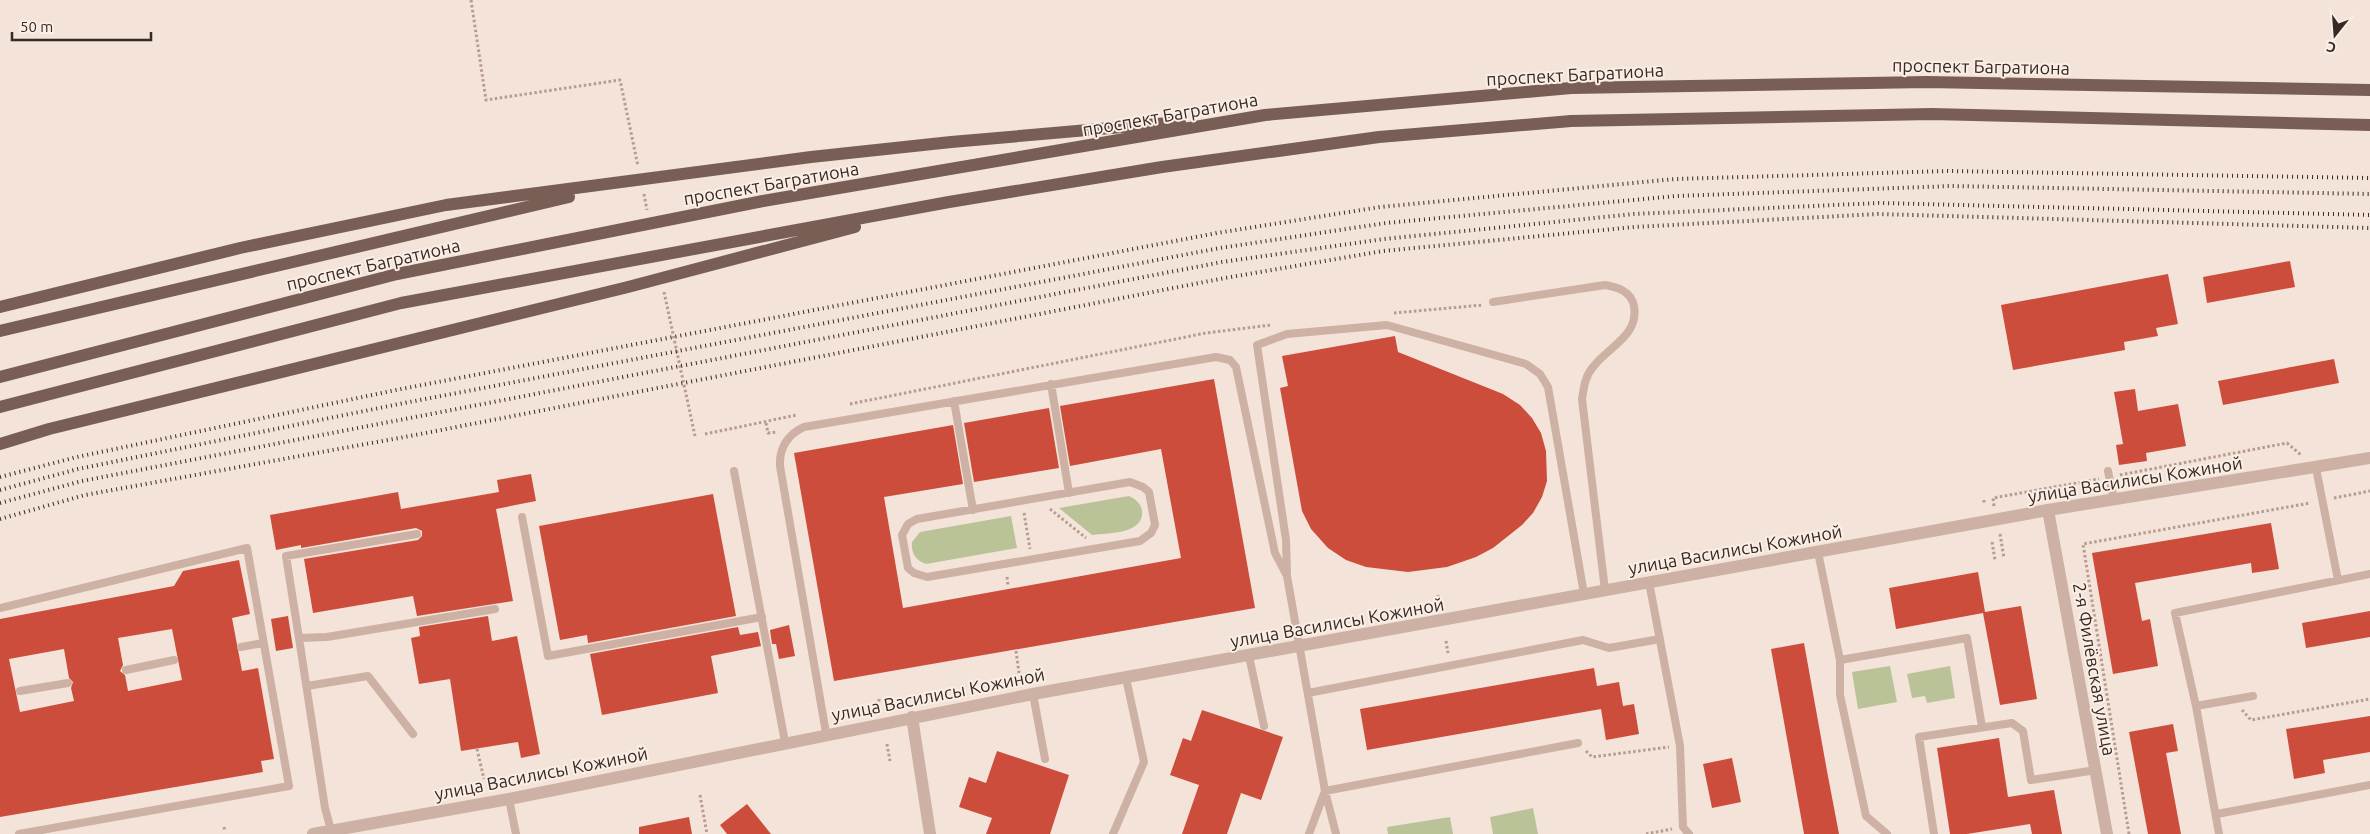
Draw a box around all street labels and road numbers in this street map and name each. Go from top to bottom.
street label: проспект Багратиона [1892,54,2070,78]
street label: проспект Багратиона [1486,59,1664,89]
street label: проспект Багратиона [1081,89,1259,139]
street label: проспект Багратиона [682,158,860,208]
street label: проспект Багратиона [284,234,462,294]
street label: улица Василисы Кожиной [2026,452,2244,506]
street label: улица Василисы Кожиной [1626,520,1844,578]
street label: 2-я Филёвская улица [2070,581,2120,757]
street label: улица Василисы Кожиной [1228,593,1446,651]
street label: улица Василисы Кожиной [830,663,1046,725]
street label: улица Василисы Кожиной [433,742,649,804]

